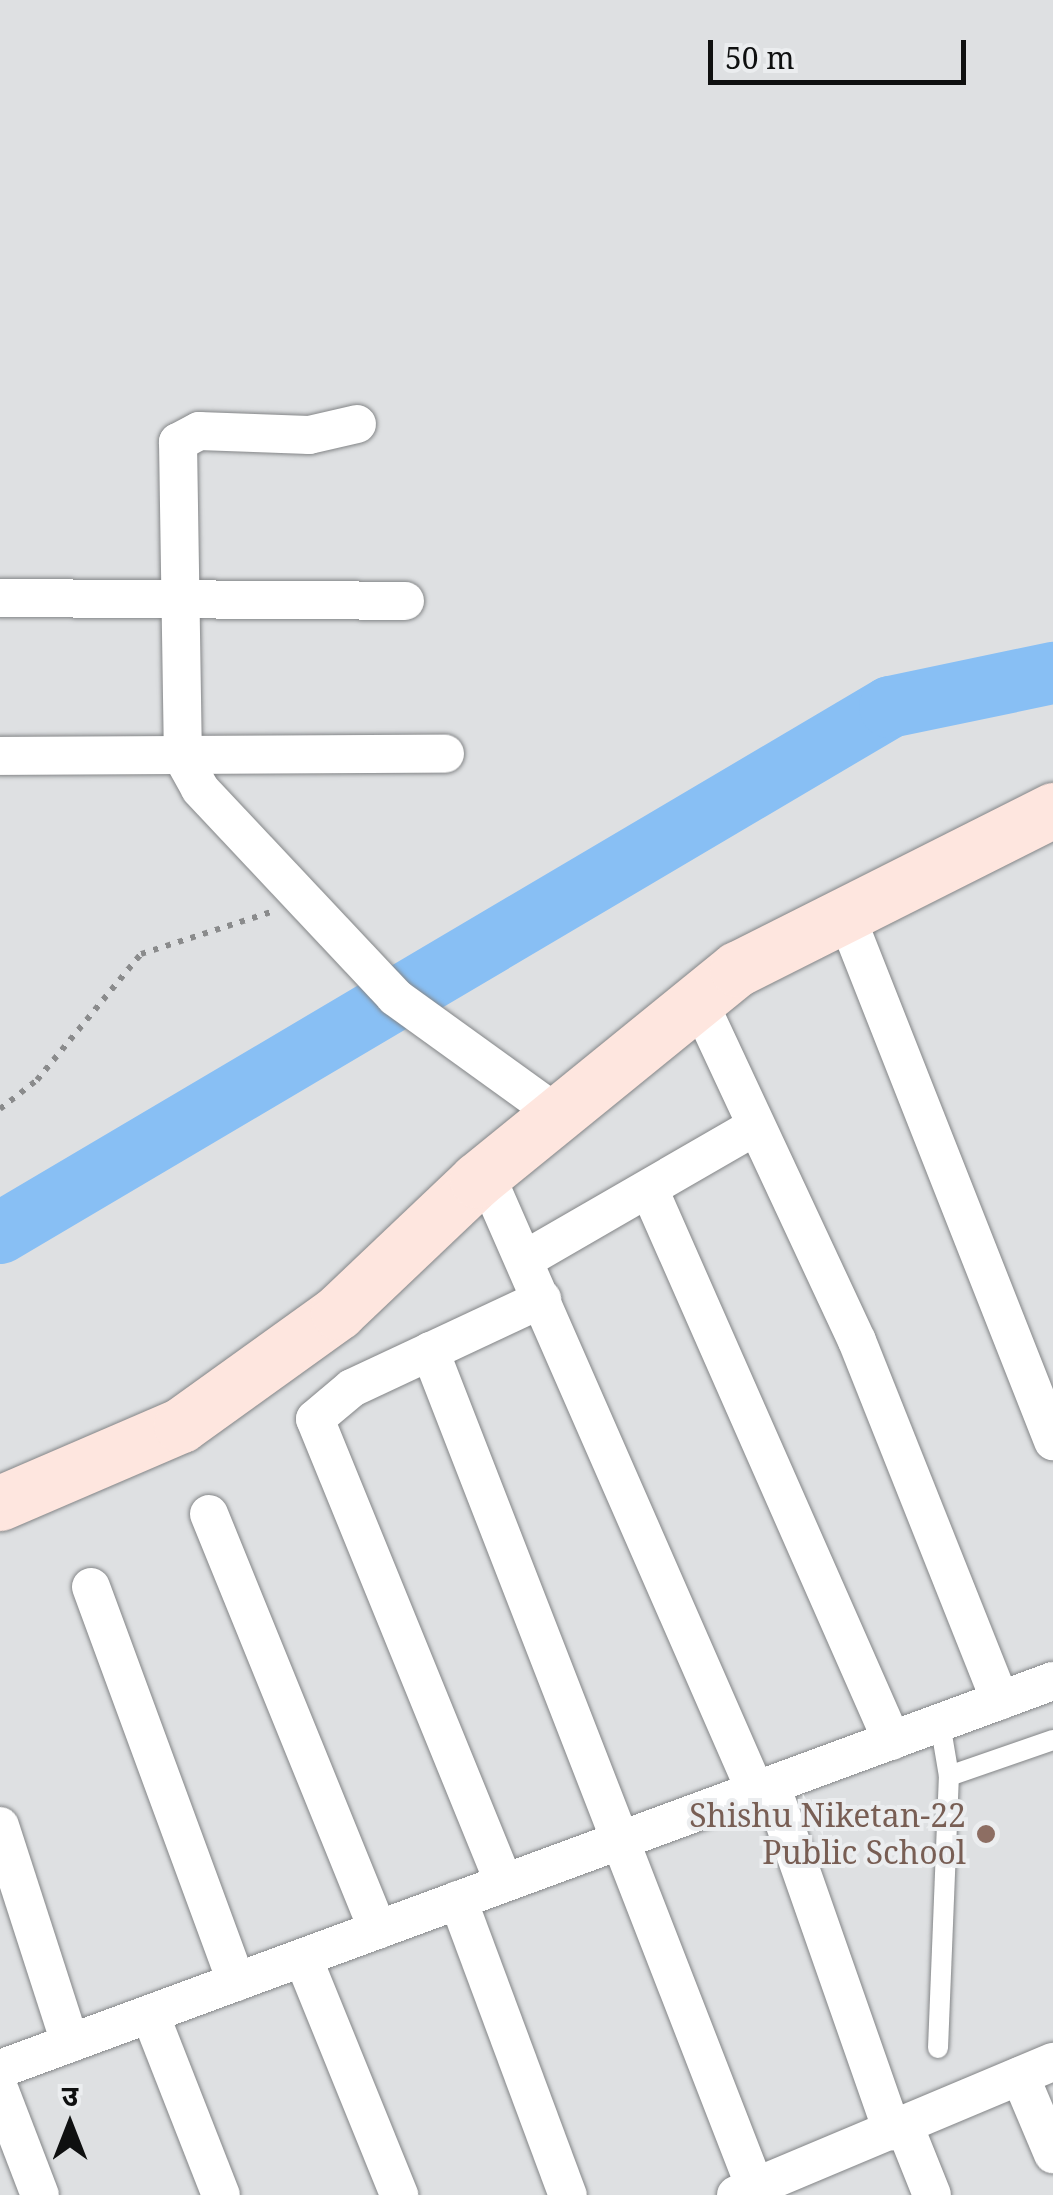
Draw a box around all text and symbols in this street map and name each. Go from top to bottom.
scale bar [713,20,970,82]
text: 50 m [725,37,795,78]
place label: Shishu Niketan-22 Public School [689,1797,966,1872]
marker: Shishu Niketan-22 Public School [975,1823,997,1845]
north arrow [20,2075,120,2175]
text: उ [62,2076,78,2114]

